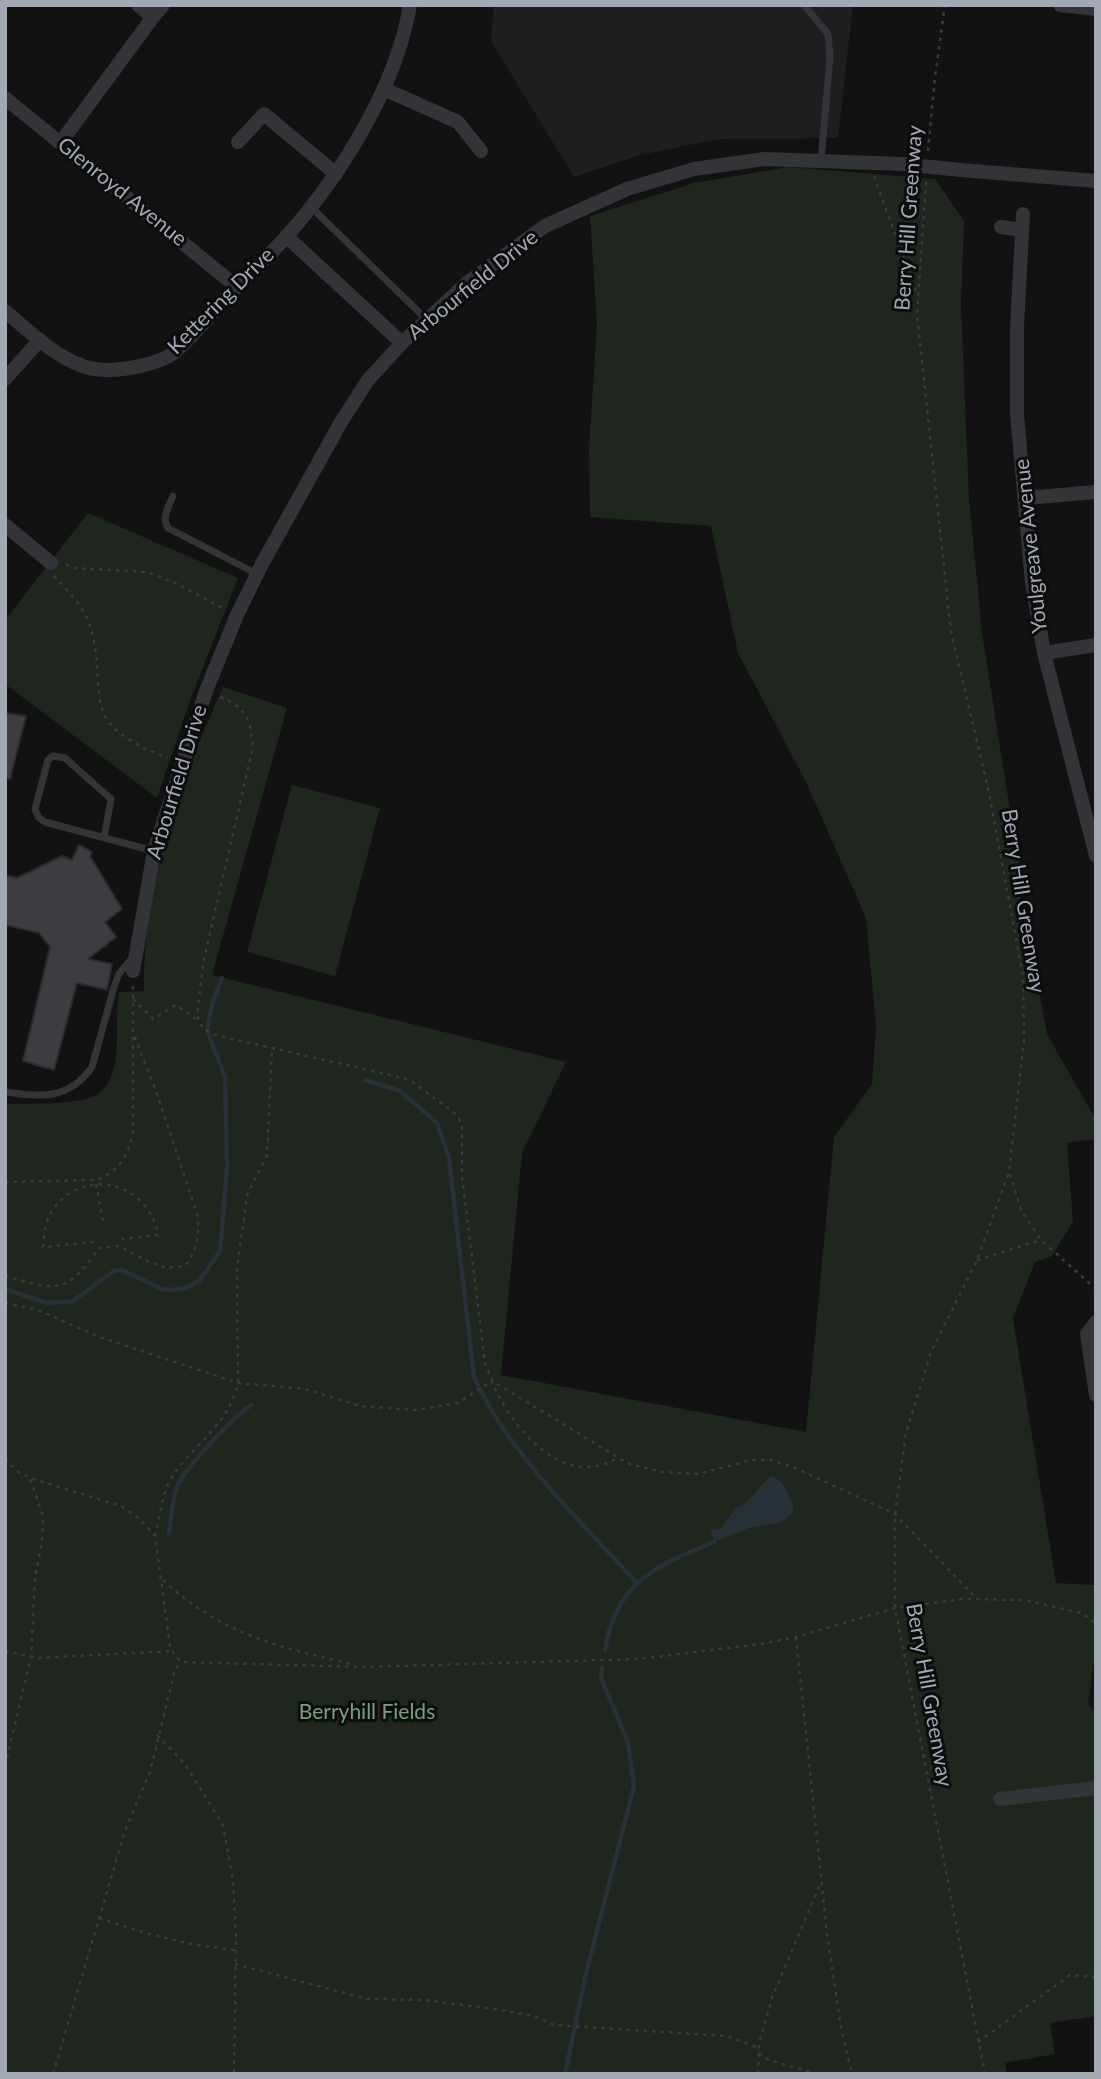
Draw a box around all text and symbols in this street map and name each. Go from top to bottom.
street label: Berry Hill Greenway [890,124,928,312]
street label: Glenroyd Avenue [52,132,192,252]
street label: Arbourfield Drive [403,225,543,345]
street label: Kettering Drive [162,242,280,360]
street label: Youlgreave Avenue [1009,457,1053,635]
street label: Arbourfield Drive [142,702,212,862]
street label: Berry Hill Greenway [996,807,1050,995]
street label: Berry Hill Greenway [900,1601,958,1789]
park label: Berryhill Fields [299,1699,435,1725]

